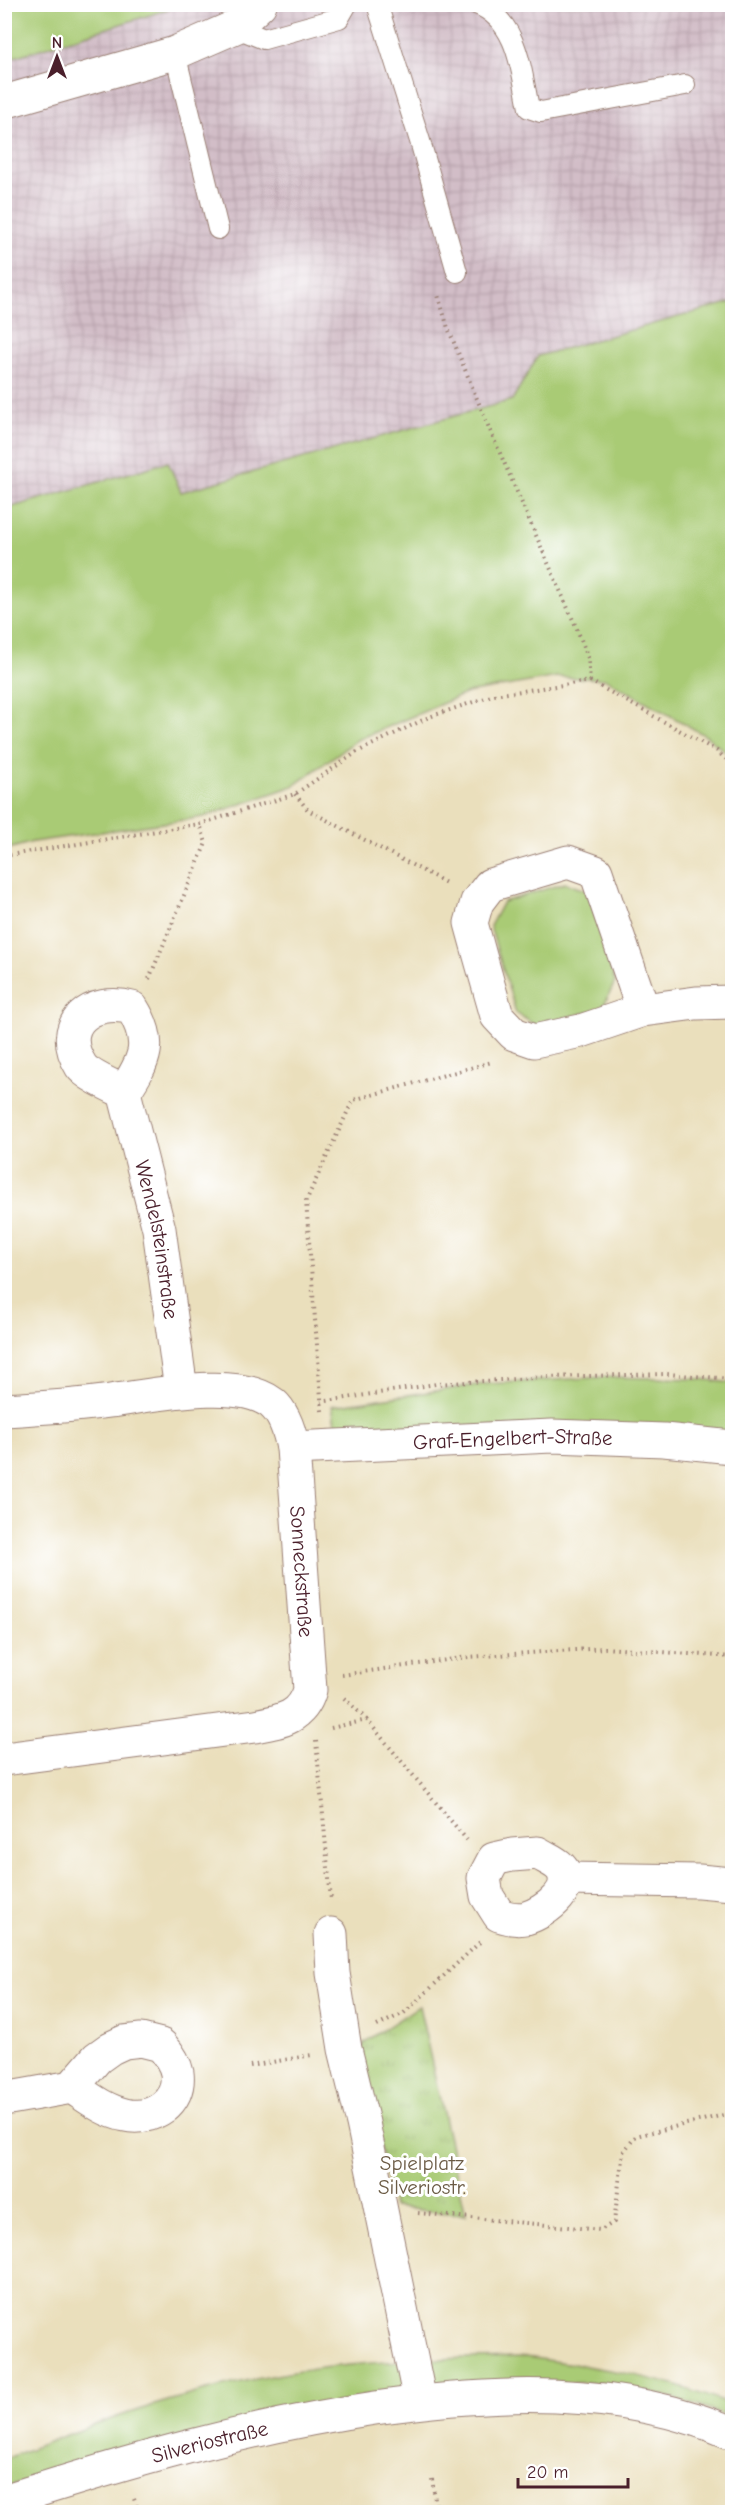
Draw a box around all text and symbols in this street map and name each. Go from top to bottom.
north arrow [27,27,87,87]
text: N [52,34,62,52]
street label: Wendelsteinstraße [130,1157,183,1321]
street label: Graf-Engelbert-Straße [412,1424,613,1454]
street label: Sonneckstraße [285,1505,318,1638]
park label: Spielplatz Silveriostr. [378,2151,466,2199]
street label: Silveriostraße [149,2416,270,2468]
scale bar [518,2451,628,2489]
text: 20 m [527,2462,568,2483]

